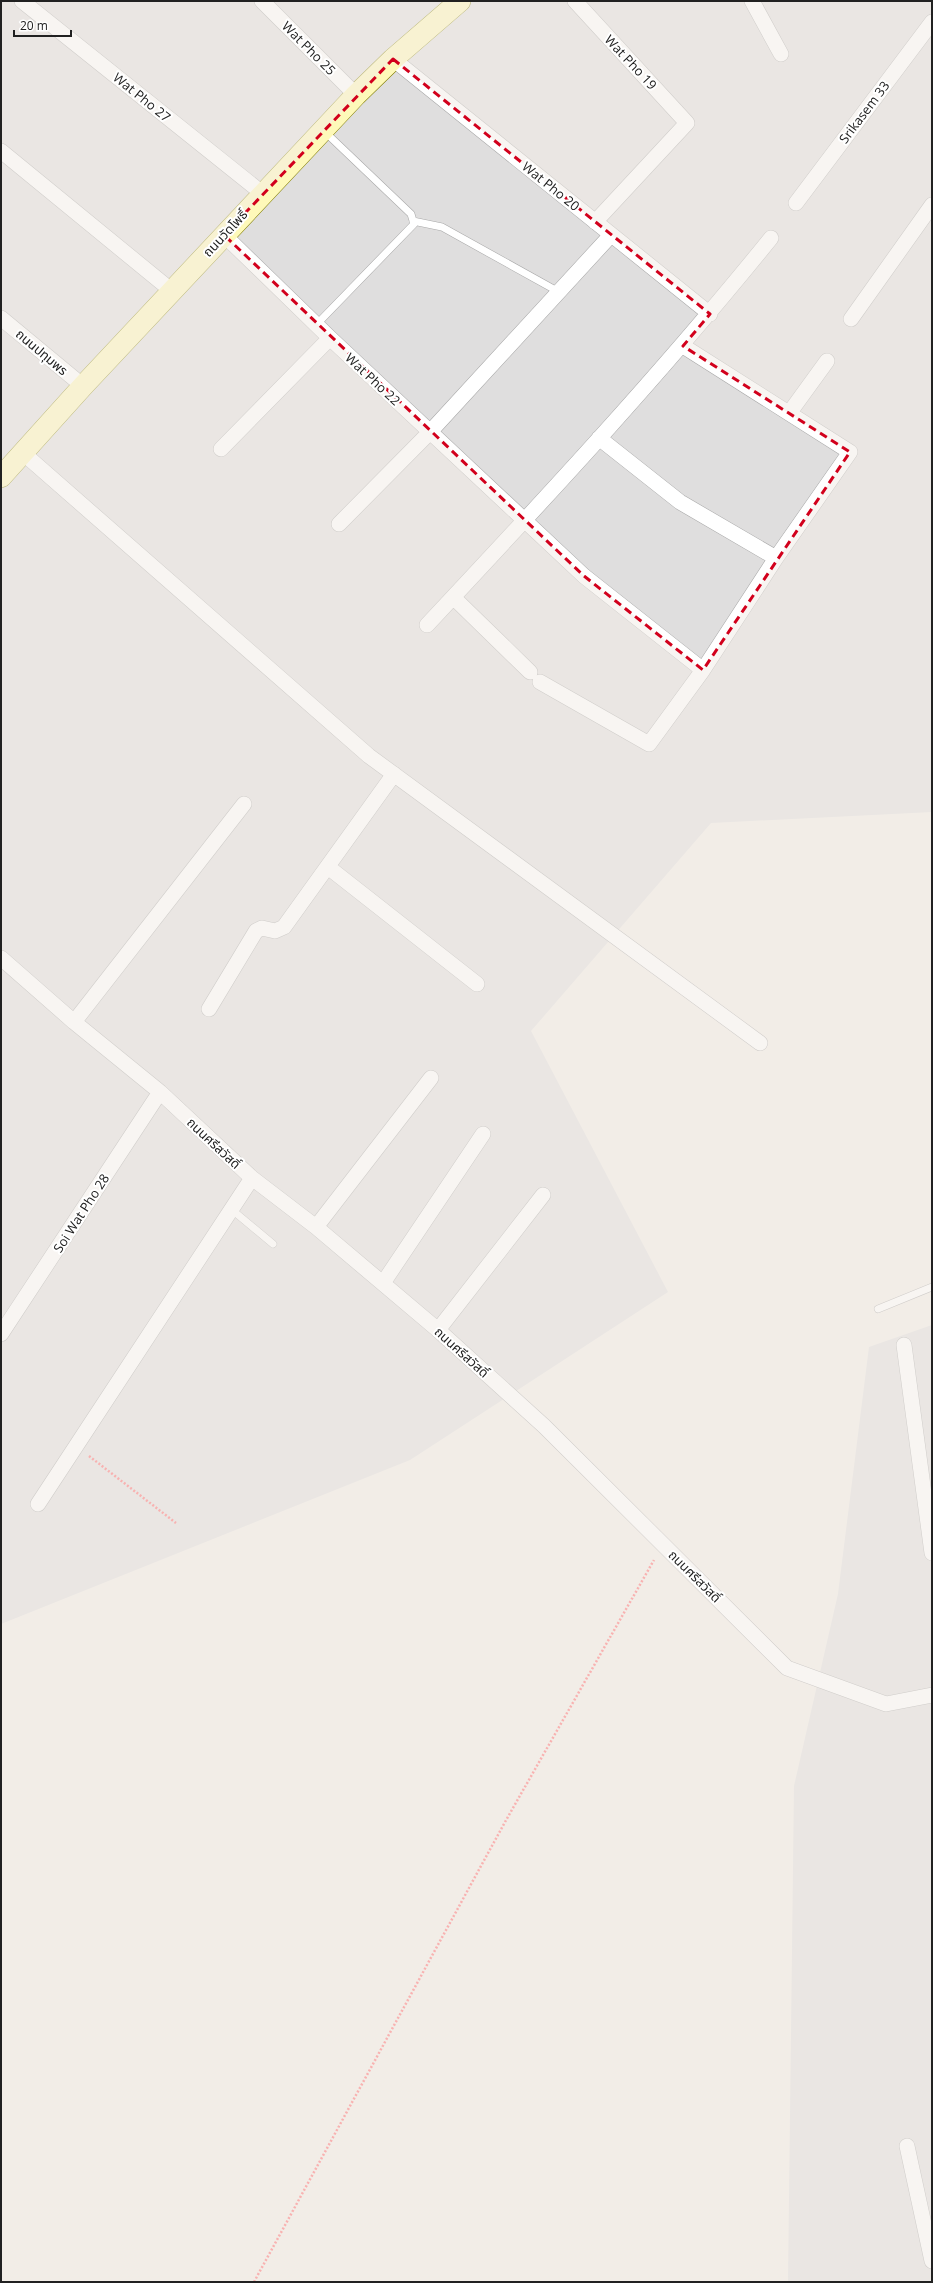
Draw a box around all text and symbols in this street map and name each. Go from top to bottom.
scale bar [14,12,71,38]
text: 20 m [20,17,48,34]
street label: Wat Pho 25 [278,17,340,79]
street label: Wat Pho 19 [601,31,661,93]
street label: Wat Pho 27 [109,68,175,126]
street label: Srikasem 33 [835,77,893,147]
street label: Wat Pho 20 [518,157,584,215]
street label: ถนนวัดโพธิ์ [199,205,252,260]
street label: ถนนปทุมพร [12,325,72,379]
street label: Wat Pho 22 [342,349,404,409]
street label: ถนนศรีสวัสดิ์ [183,1113,245,1173]
street label: Soi Wat Pho 28 [49,1170,113,1256]
street label: ถนนศรีสวัสดิ์ [431,1323,493,1381]
street label: ถนนศรีสวัสดิ์ [665,1546,725,1606]

